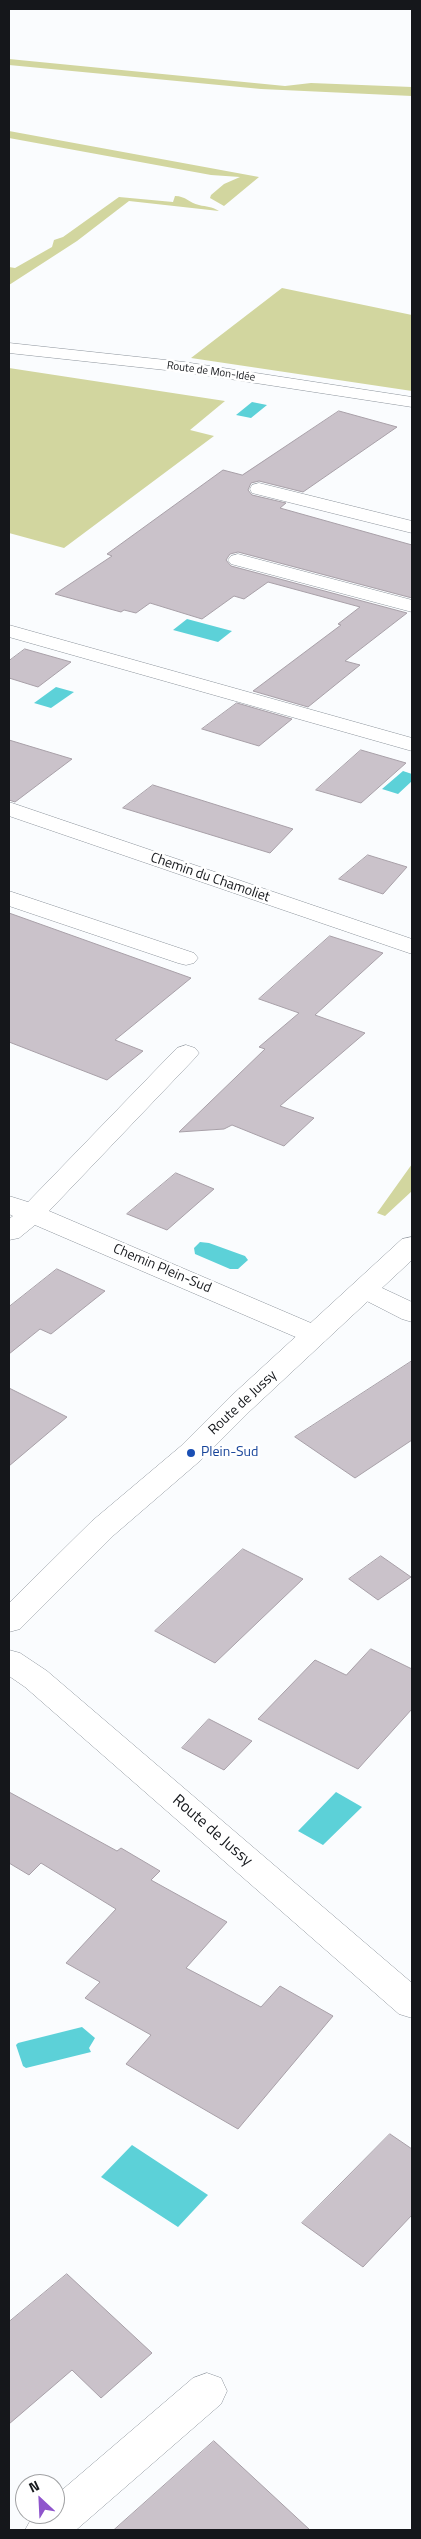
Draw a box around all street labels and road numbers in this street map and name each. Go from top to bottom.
street label: Route de Mon-Idée [166,359,256,385]
street label: Chemin du Chamoliet [148,850,272,906]
street label: Chemin Plein-Sud [110,1241,214,1297]
street label: Route de Jussy [205,1367,281,1439]
street label: Route de Jussy [168,1791,256,1871]

